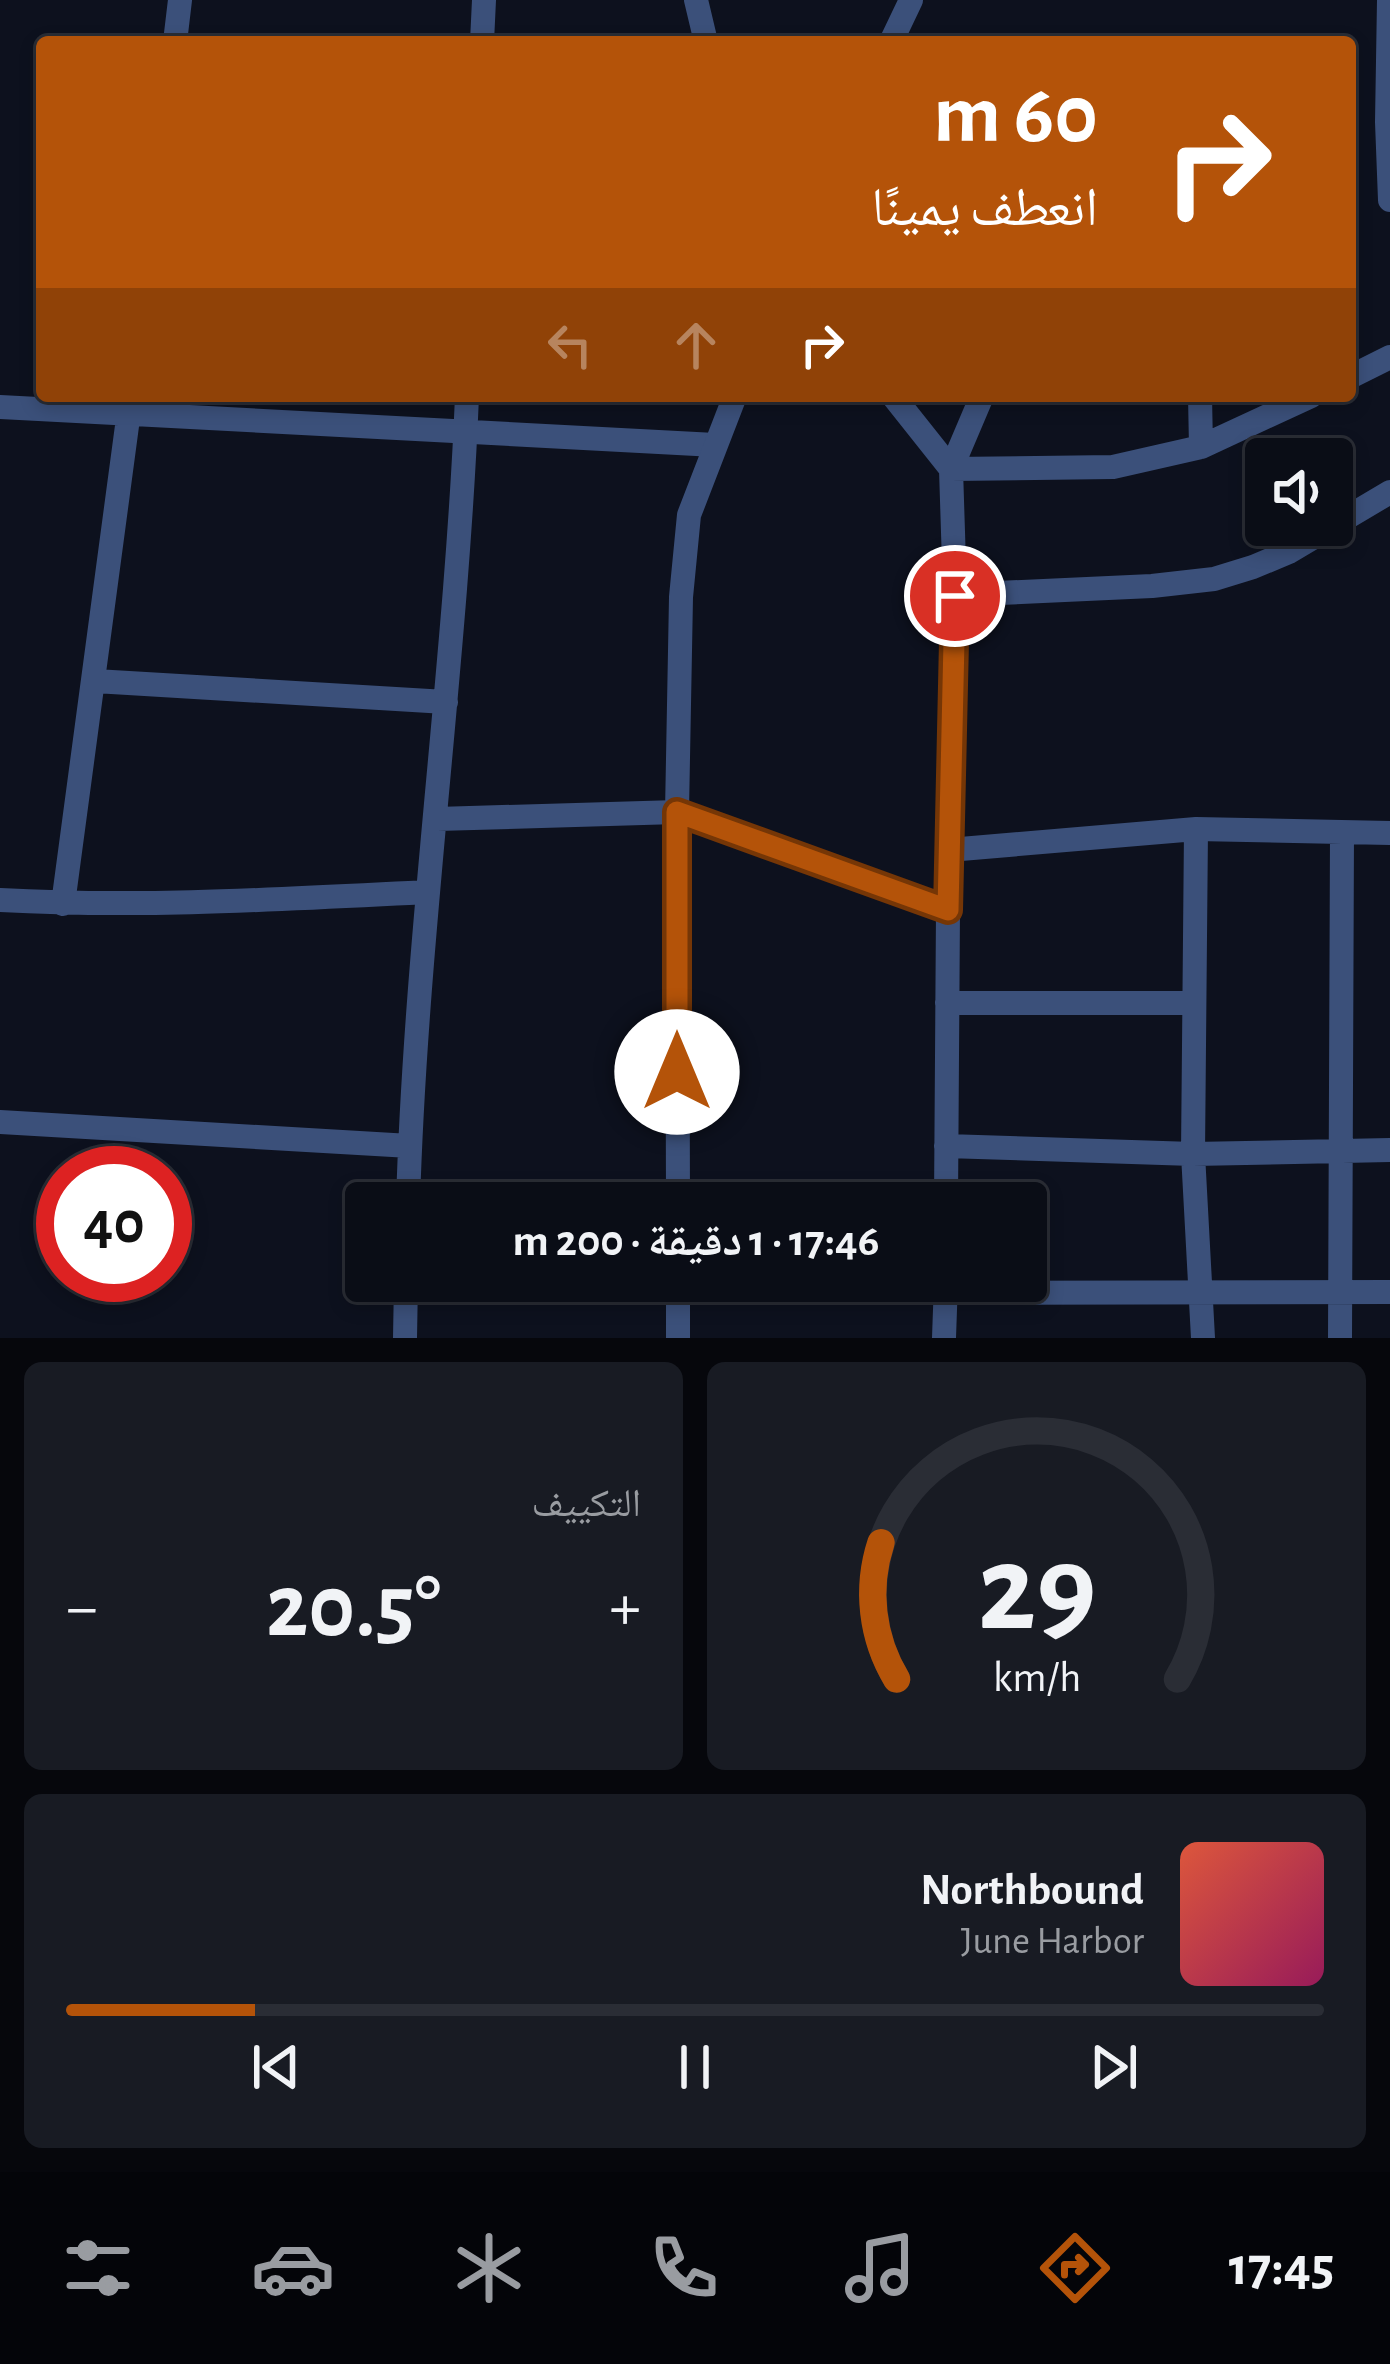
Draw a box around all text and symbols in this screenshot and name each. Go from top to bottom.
text: 60 m [933,74,1098,158]
icon: right [1140,84,1296,240]
text: انعطف يمينًا [871,182,1098,236]
icon: left [537,312,603,378]
icon: ahead [663,312,729,378]
icon: right [789,312,855,378]
map controls [1245,438,1353,546]
button: sound [1245,438,1353,546]
pin [904,545,1006,647]
icon: arrive [922,563,988,629]
position arrow [614,1009,740,1135]
speed limit sign: 40 [36,1146,192,1302]
text: 17:46 · 1 دقيقة · 200 m [513,1219,879,1264]
text: التكييف [532,1485,641,1524]
text: 29 [977,1528,1096,1653]
text: 20.5° [266,1563,441,1653]
text: − [66,1575,98,1641]
text: + [609,1575,641,1641]
text: km/h [992,1657,1081,1700]
text: Northbound [920,1868,1144,1913]
text: June Harbor [961,1922,1144,1961]
icon: previous [243,2034,309,2100]
icon: pause [662,2034,728,2100]
icon: next [1081,2034,1147,2100]
icon: filters [56,2226,140,2310]
icon: car [251,2226,335,2310]
icon: climate [447,2226,531,2310]
icon: phone [642,2226,726,2310]
icon: music [838,2226,922,2310]
icon: directions [1033,2226,1117,2310]
text: 17:45 [1229,2241,1334,2295]

